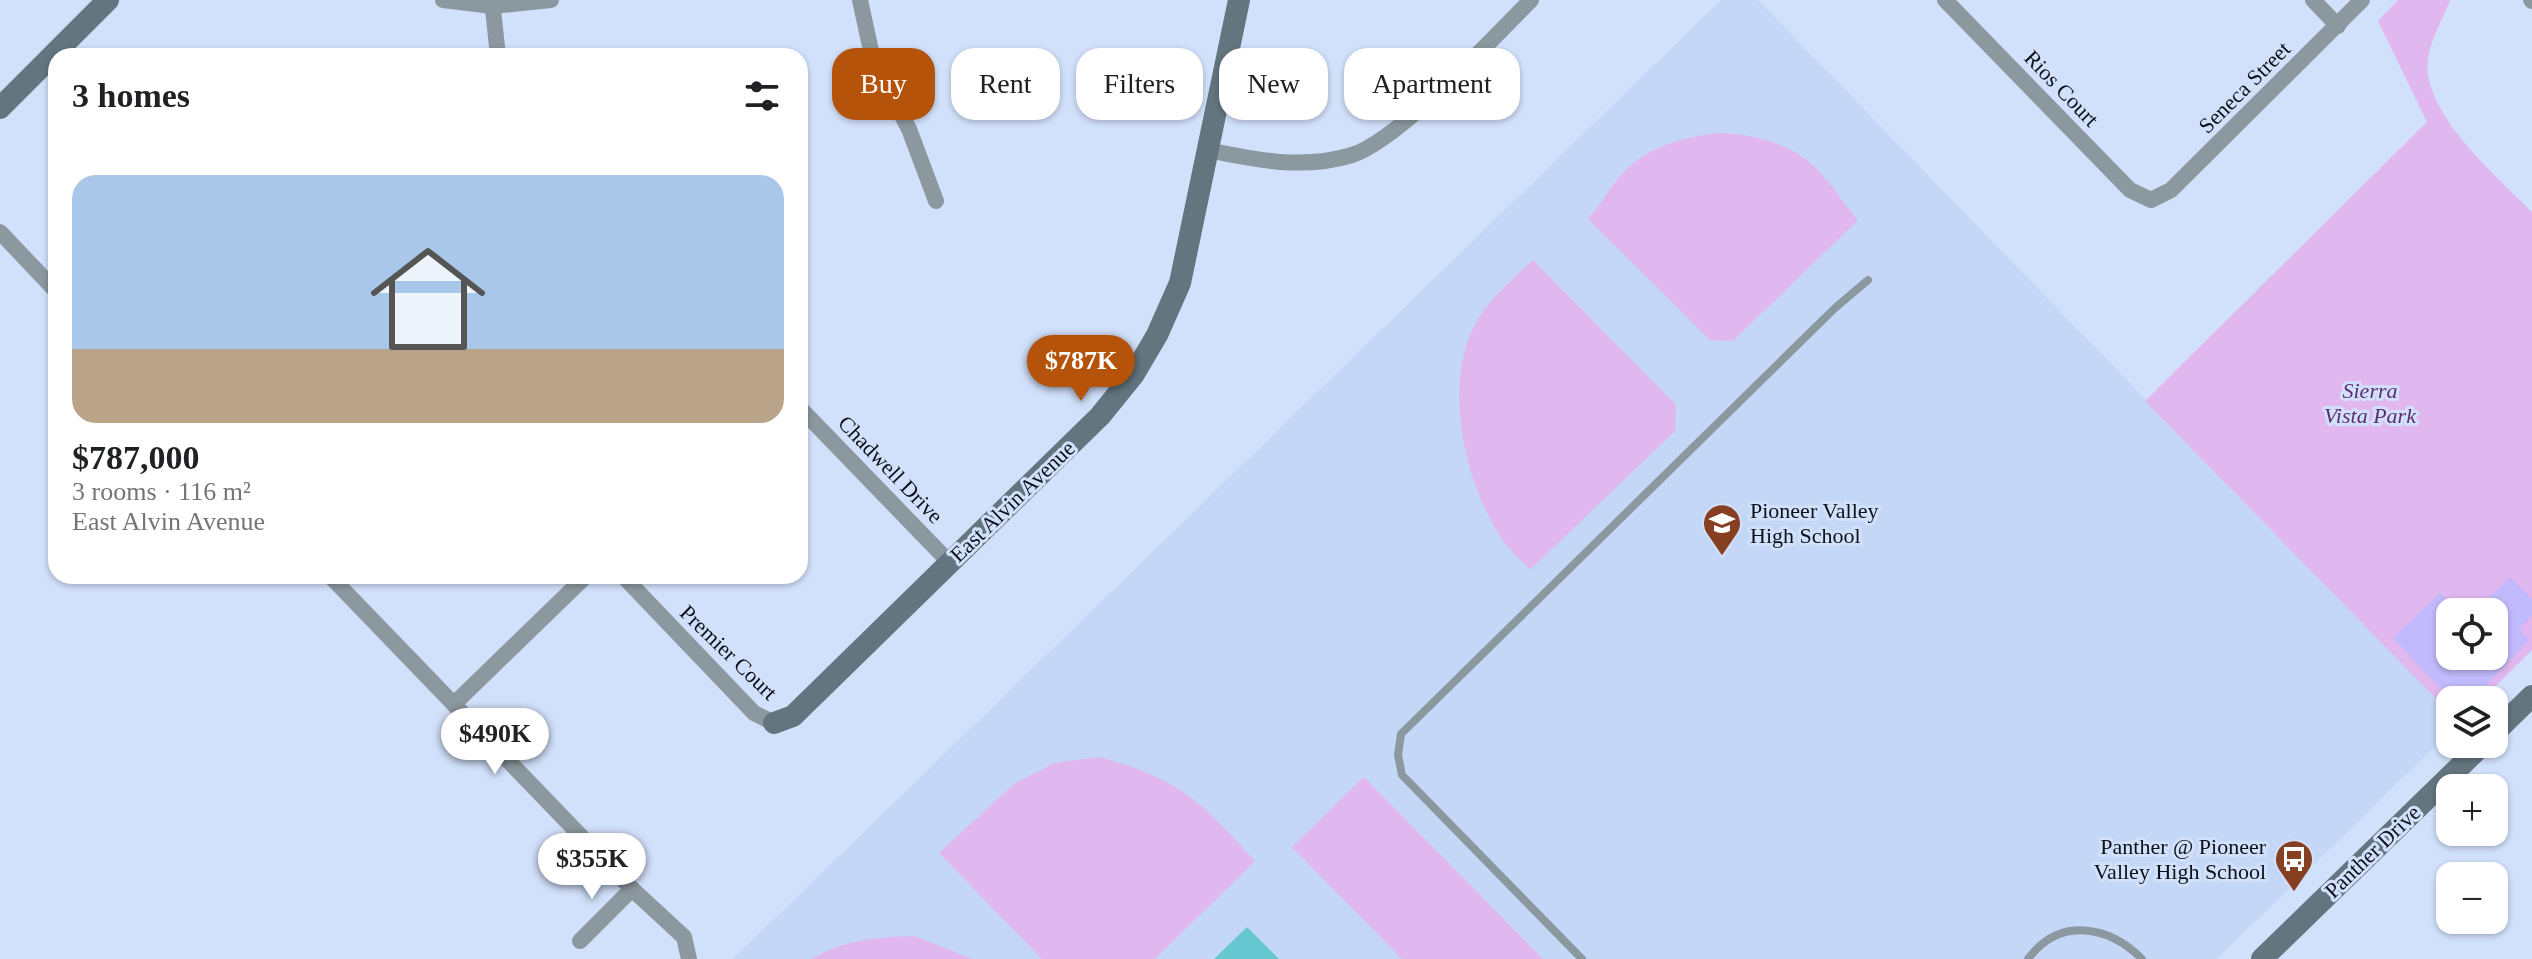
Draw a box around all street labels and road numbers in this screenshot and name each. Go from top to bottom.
street label: Seneca Street [2193,36,2295,138]
street label: Rios Court [2019,45,2104,132]
street label: Chadwell Drive [833,410,948,528]
street label: East Alvin Avenue [945,436,1080,567]
street label: Premier Court [675,600,782,705]
street label: Panther Drive [2319,800,2425,903]

